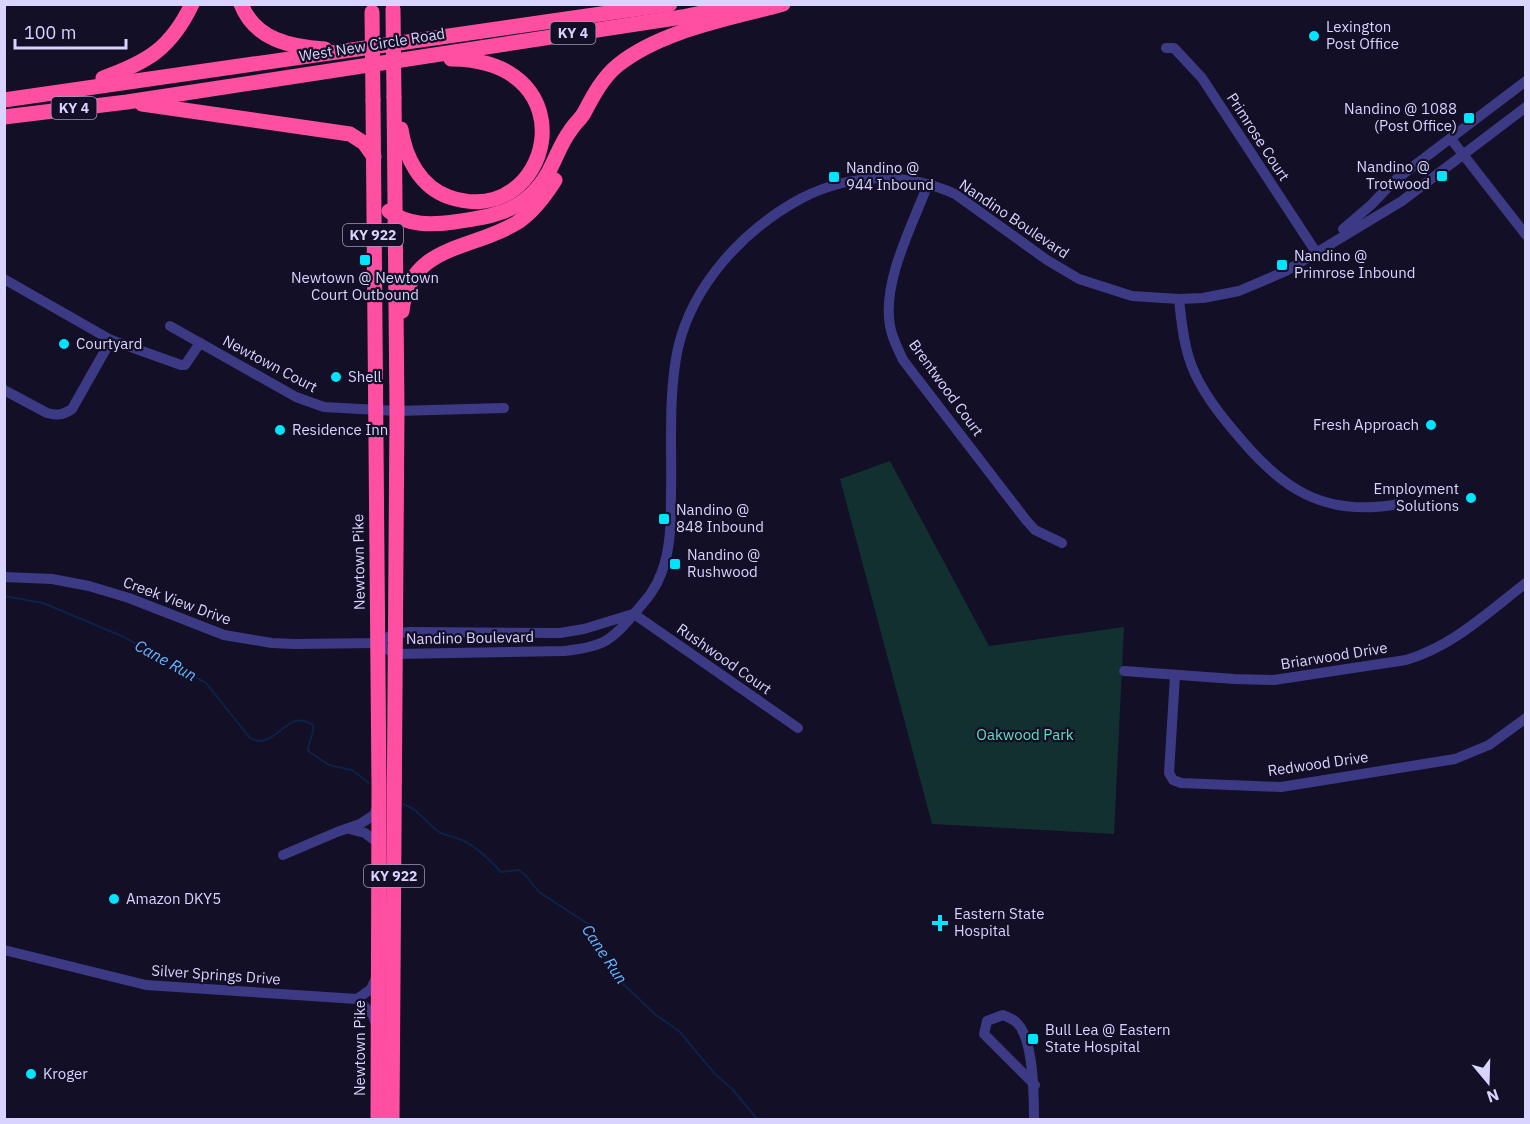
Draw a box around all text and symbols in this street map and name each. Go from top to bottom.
scale bar [15,12,126,50]
place label: Lexington Post Office [1326,17,1399,53]
text: 100 m [24,21,76,44]
road number: KY 4 [550,22,596,44]
street label: West New Circle Road [298,24,446,65]
marker: Lexington Post Office [1307,29,1321,43]
street label: Primrose Court [1223,89,1294,184]
road number: KY 4 [52,97,97,119]
place label: Nandino @ 1088 (Post Office) [1344,99,1457,135]
marker: Nandino @ 1088 (Post Office) [1462,111,1476,125]
place label: Nandino @ Trotwood [1357,157,1430,193]
place label: Nandino @ 944 Inbound [846,158,934,194]
marker: Nandino @ Trotwood [1435,169,1449,183]
marker: Nandino @ 944 Inbound [827,170,841,184]
street label: Nandino Boulevard [956,175,1073,262]
road number: KY 922 [343,224,403,246]
place label: Nandino @ Primrose Inbound [1294,246,1416,282]
marker: Newtown @ Newtown Court Outbound [358,253,372,267]
marker: Nandino @ Primrose Inbound [1275,258,1289,272]
place label: Newtown @ Newtown Court Outbound [291,268,439,304]
street label: Newtown Court [220,331,321,396]
place label: Courtyard [76,334,142,353]
street label: Brentwood Court [905,336,988,440]
marker: Courtyard [57,337,71,351]
place label: Shell [348,367,382,386]
marker: Shell [329,370,343,384]
place label: Fresh Approach [1313,415,1419,434]
marker: Fresh Approach [1424,418,1438,432]
place label: Residence Inn [292,420,388,439]
marker: Residence Inn [273,423,287,437]
place label: Employment Solutions [1373,479,1459,515]
marker: Employment Solutions [1464,491,1478,505]
place label: Nandino @ 848 Inbound [676,500,764,536]
marker: Nandino @ 848 Inbound [657,512,671,526]
street label: Newtown Pike [348,514,369,610]
place label: Nandino @ Rushwood [687,545,760,581]
marker: Nandino @ Rushwood [668,557,682,571]
street label: Creek View Drive [121,572,234,629]
street label: Rushwood Court [673,619,775,698]
street label: Nandino Boulevard [406,627,534,648]
water label: Cane Run [132,635,200,685]
street label: Briarwood Drive [1279,638,1389,673]
park label: Oakwood Park [976,725,1074,744]
street label: Redwood Drive [1266,747,1370,780]
road number: KY 922 [364,865,424,887]
place label: Amazon DKY5 [126,889,221,908]
marker: Amazon DKY5 [107,892,121,906]
place label: Eastern State Hospital [954,904,1044,940]
marker: Eastern State Hospital [931,914,949,932]
water label: Cane Run [578,920,632,988]
street label: Silver Springs Drive [151,960,281,989]
street label: Newtown Pike [350,1000,369,1096]
place label: Bull Lea @ Eastern State Hospital [1045,1020,1170,1056]
marker: Bull Lea @ Eastern State Hospital [1026,1032,1040,1046]
north arrow [1458,1052,1518,1112]
place label: Kroger [43,1064,88,1083]
marker: Kroger [24,1067,38,1081]
text: N [1484,1085,1502,1108]

